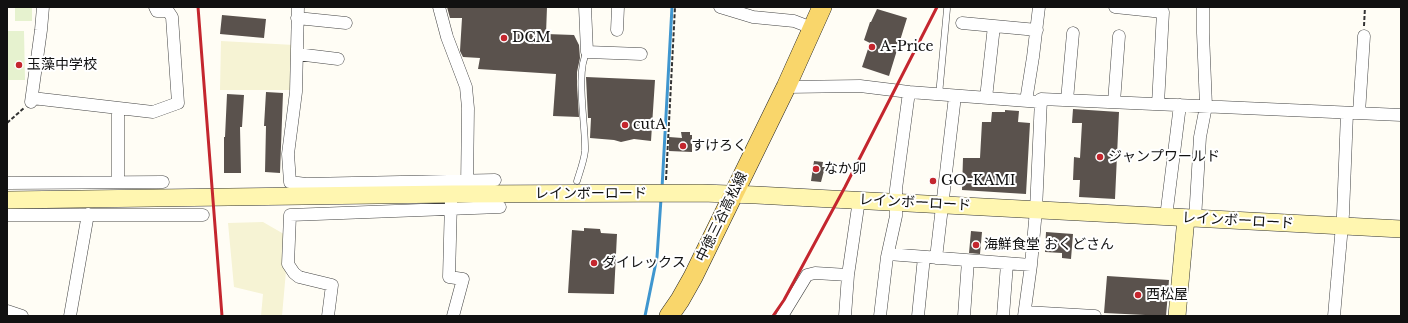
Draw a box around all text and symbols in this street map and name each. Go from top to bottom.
place label: DCM [512,30,551,46]
marker: DCM [499,33,509,43]
place label: A-Price [880,39,933,55]
marker: A-Price [867,42,877,52]
place label: 玉藻中学校 [27,57,97,73]
marker: 玉藻中学校 [14,60,24,70]
place label: cutA [633,117,666,133]
marker: cutA [620,120,630,130]
place label: すけろく [691,138,747,154]
marker: すけろく [678,141,688,151]
place label: ジャンプワールド [1108,149,1220,165]
marker: ジャンプワールド [1095,152,1105,162]
place label: なか卯 [824,161,866,177]
marker: なか卯 [811,164,821,174]
street label: 中徳三谷高松線 [693,169,751,265]
place label: GO-KAMI [941,173,1016,189]
marker: GO-KAMI [928,176,938,186]
street label: レインボーロード [535,186,647,202]
street label: レインボーロード [859,192,971,214]
street label: レインボーロード [1182,210,1294,232]
place label: 海鮮食堂 おくどさん [984,237,1114,253]
marker: 海鮮食堂 おくどさん [971,240,981,250]
place label: ダイレックス [602,255,686,271]
marker: ダイレックス [589,258,599,268]
place label: 西松屋 [1146,287,1188,303]
marker: 西松屋 [1133,290,1143,300]

